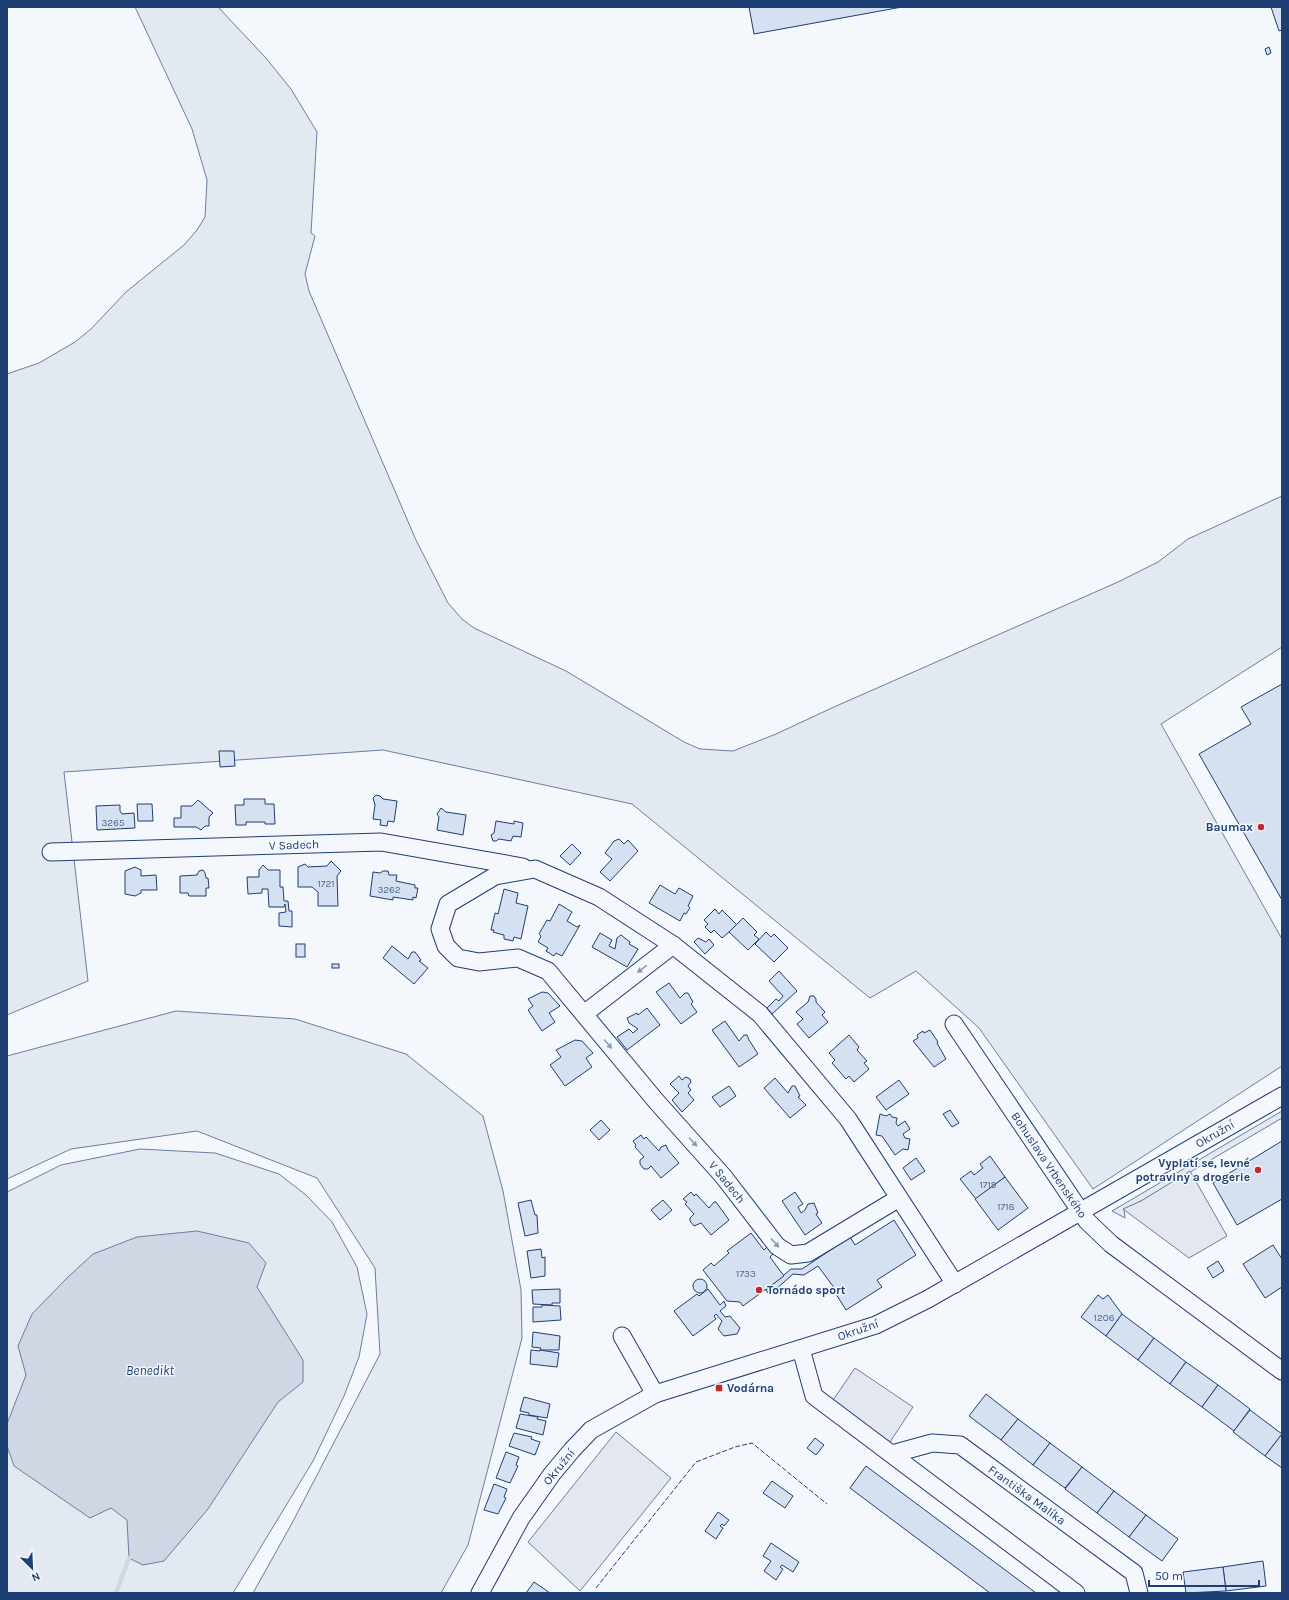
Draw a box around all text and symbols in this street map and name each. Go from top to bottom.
house number: 3265 [101,817,125,829]
place label: Baumax [1206,820,1253,834]
marker: Baumax [1256,822,1266,832]
street label: V Sadech [269,837,319,853]
house number: 1721 [317,878,335,890]
house number: 3262 [377,884,401,896]
one-way arrow [637,964,648,973]
one-way arrow [604,1038,613,1049]
street label: Bohuslava Vrbenského [1008,1109,1090,1221]
street label: Okružní [1193,1117,1237,1151]
one-way arrow [688,1138,697,1147]
place label: Vyplatí se, levné potraviny a drogerie [1135,1156,1250,1184]
street label: V Sadech [706,1158,748,1206]
marker: Vyplatí se, levné potraviny a drogerie [1253,1165,1263,1175]
house number: 1719 [979,1179,997,1191]
house number: 1718 [997,1201,1015,1213]
one-way arrow [771,1238,780,1248]
house number: 1733 [736,1268,756,1280]
place label: Tornádo sport [767,1283,846,1297]
marker: Tornádo sport [754,1285,764,1295]
house number: 1206 [1094,1312,1115,1324]
street label: Okružní [836,1316,881,1344]
water label: Benedikt [126,1363,175,1378]
place label: Vodárna [727,1381,774,1395]
marker: Vodárna [714,1383,724,1393]
street label: Okružní [540,1446,578,1488]
street label: Františka Malíka [986,1462,1068,1528]
north arrow [12,1548,52,1588]
scale bar [1149,1562,1259,1588]
text: N [30,1569,42,1584]
text: 50 m [1155,1569,1183,1583]

